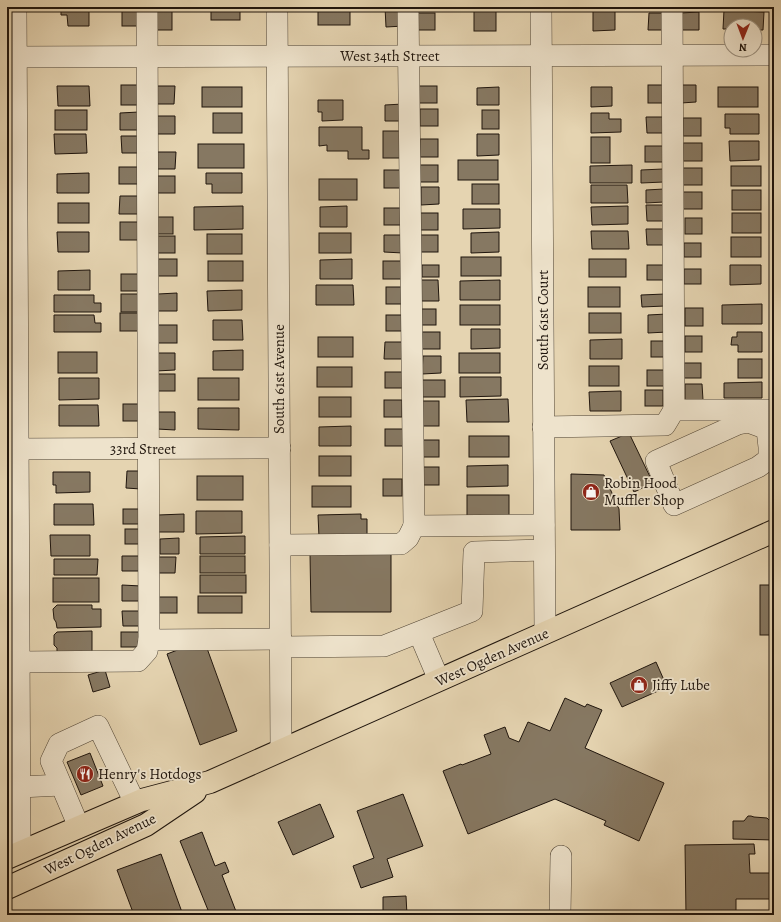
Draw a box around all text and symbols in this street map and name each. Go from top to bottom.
north arrow [723,18,763,58]
text: N [739,40,747,55]
street label: West 34th Street [339,46,440,66]
street label: South 61st Court [533,270,553,370]
street label: South 61st Avenue [269,324,289,434]
street label: 33rd Street [110,439,176,459]
place label: Robin Hood Muffler Shop [604,473,684,510]
shop icon: Robin Hood Muffler Shop [581,482,601,502]
street label: West Ogden Avenue [431,623,552,691]
shop icon: Jiffy Lube [629,675,649,695]
place label: Jiffy Lube [652,675,710,695]
restaurant icon: Henry's Hotdogs [75,764,95,784]
place label: Henry's Hotdogs [98,764,202,784]
street label: West Ogden Avenue [40,808,159,880]

